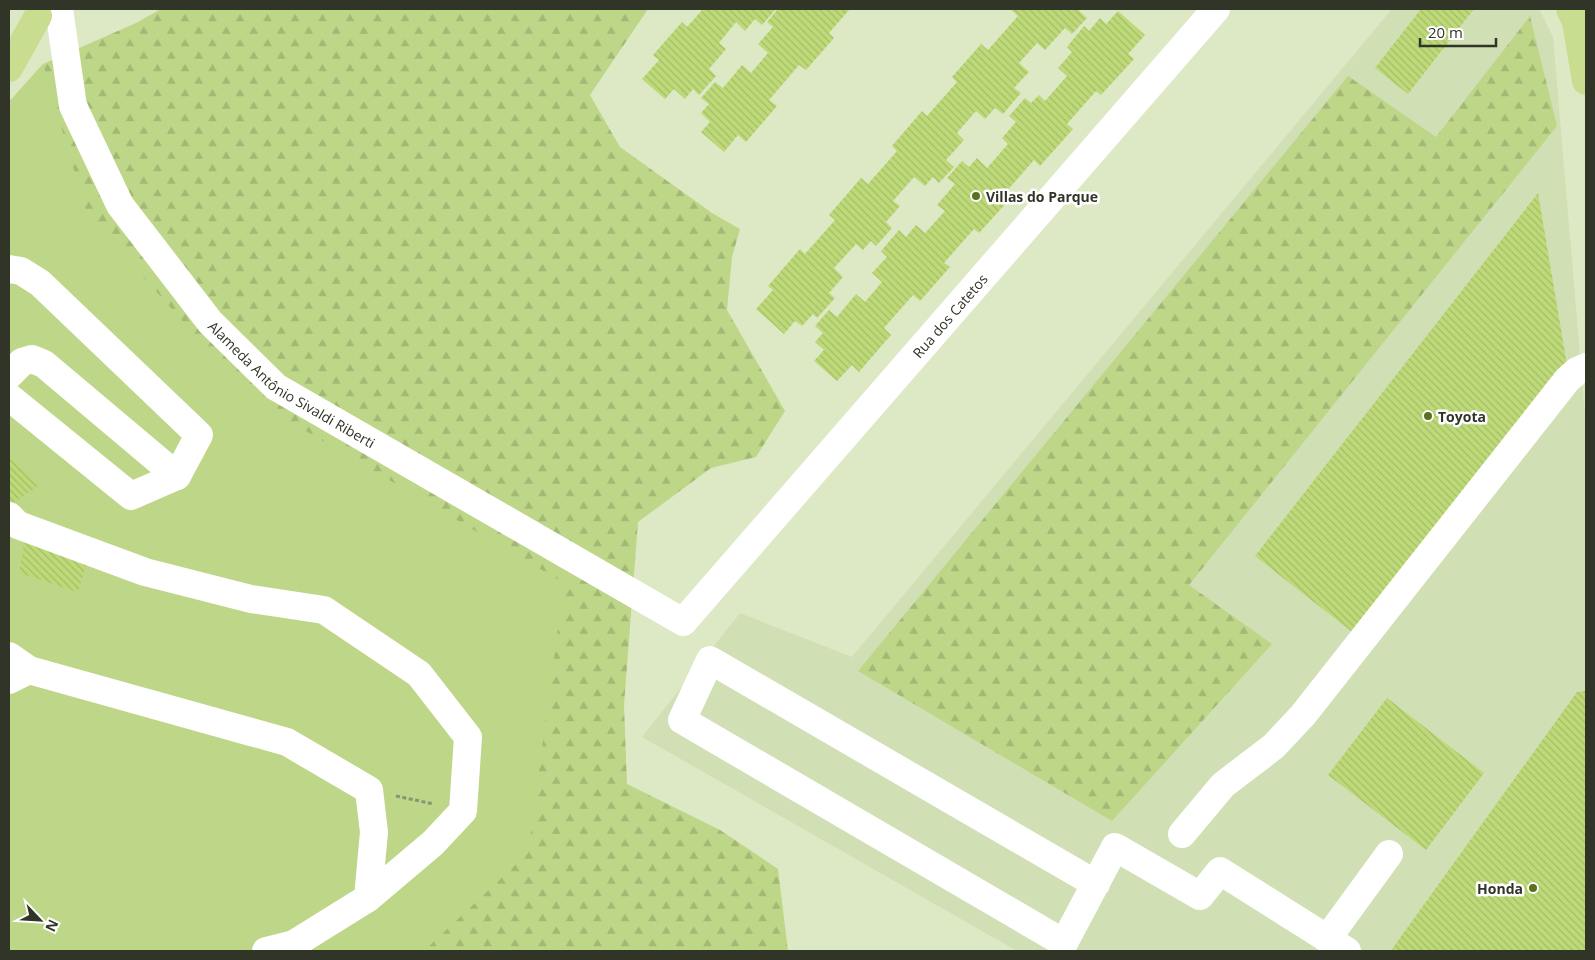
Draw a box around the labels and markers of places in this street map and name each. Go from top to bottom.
place label: Villas do Parque [986,187,1098,206]
marker: Villas do Parque [970,190,982,202]
place label: Toyota [1438,407,1486,426]
marker: Toyota [1422,410,1434,422]
place label: Honda [1477,879,1523,898]
marker: Honda [1527,882,1539,894]

